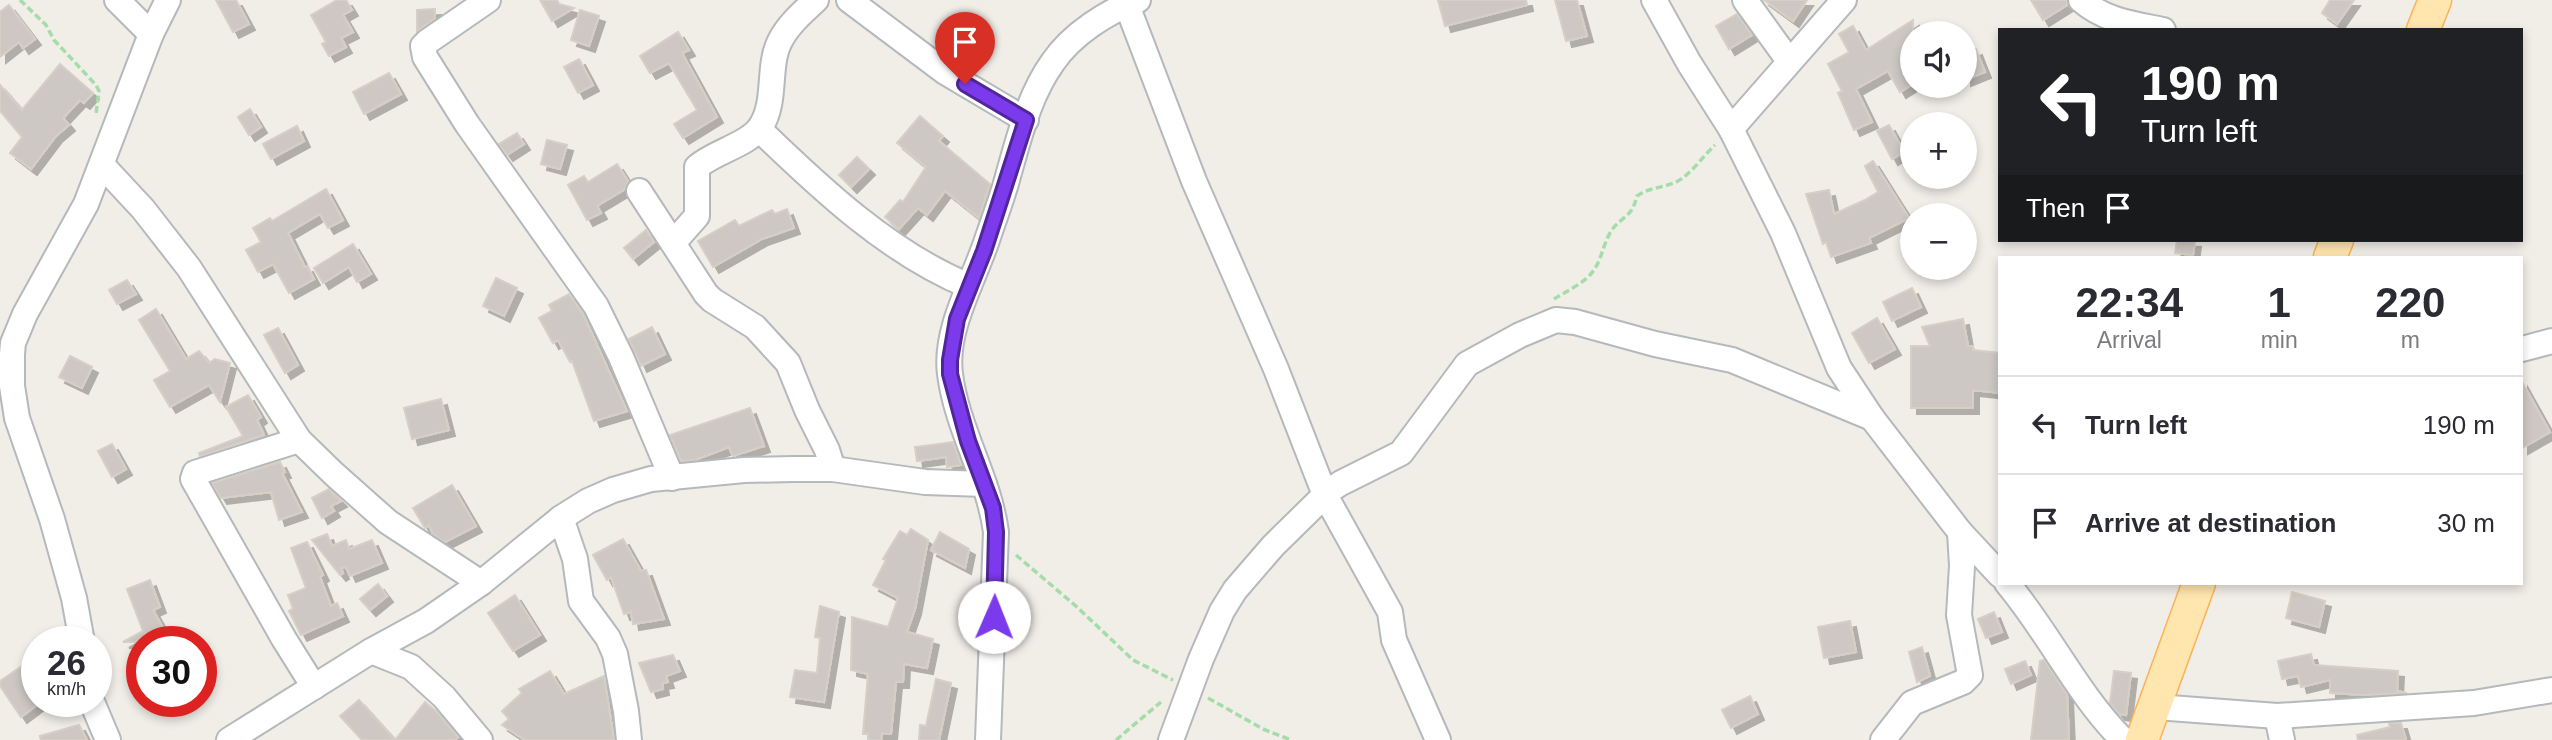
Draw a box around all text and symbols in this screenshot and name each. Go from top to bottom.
pin [935,12.0,995,84]
map controls [1900,21,1977,280]
button: sound [1900,21,1977,98]
icon: arrive [946,23,984,61]
icon: left [2026,56,2117,147]
text: 190 m [2141,56,2280,110]
button: + [1900,112,1977,189]
text: Turn left [2141,113,2257,149]
icon: arrive [2099,189,2137,227]
text: Then [2026,193,2085,223]
button: − [1900,203,1977,280]
text: 22:34 [2076,279,2183,326]
text: 1 [2267,279,2291,326]
text: 220 [2375,279,2445,326]
text: Arrival [2097,327,2162,353]
text: min [2261,327,2298,353]
text: m [2401,327,2420,353]
icon: left [2026,406,2064,444]
text: Turn left [2085,410,2187,440]
text: 190 m [2423,410,2495,440]
icon: arrive [2026,504,2064,542]
text: Arrive at destination [2085,508,2336,538]
text: 30 m [2437,508,2495,538]
position arrow [957,580,1031,654]
speed limit sign: 30 [126,626,217,717]
text: 26 [47,643,86,682]
text: km/h [47,679,86,699]

